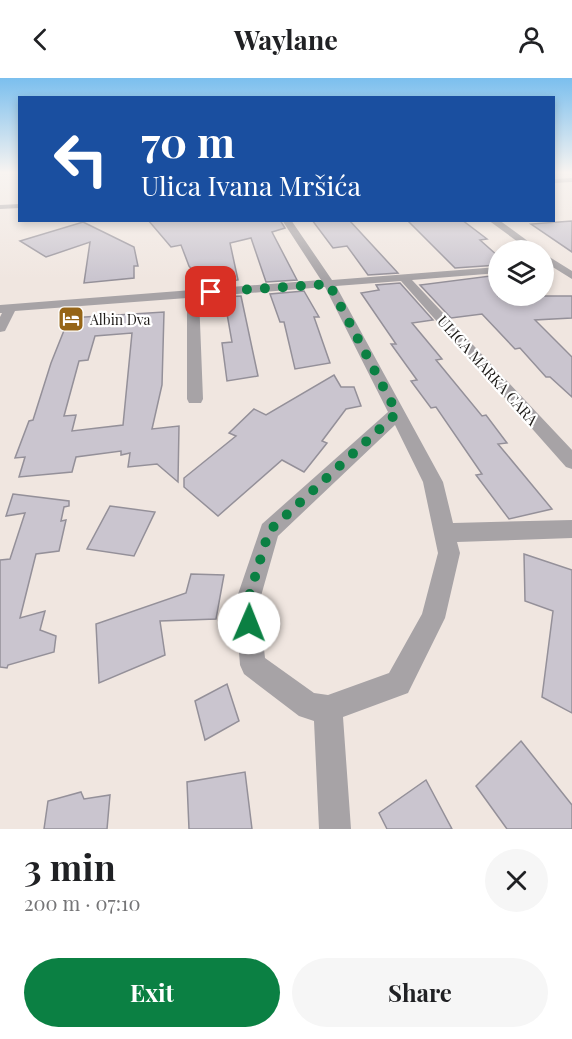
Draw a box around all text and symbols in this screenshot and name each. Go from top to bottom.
text: Waylane [234,21,338,57]
icon: back [24,23,57,56]
icon: person [515,23,548,56]
text: 70 m [141,113,235,169]
icon: left [42,120,120,198]
text: Ulica Ivana Mršića [141,167,361,203]
map controls [488,240,554,306]
button: layers [488,240,554,306]
pin [185,266,236,317]
icon: arrive [194,275,227,308]
hotel icon: Albin Dva [56,304,86,334]
place label: Albin Dva [89,310,151,329]
street label: ULICA MARKA CARA [433,311,543,430]
position arrow [217,591,281,655]
text: 3 min [24,842,116,890]
button: close [485,849,548,912]
text: 200 m · 07:10 [24,889,140,916]
button: Exit [24,958,280,1027]
button: Share [292,958,548,1027]

